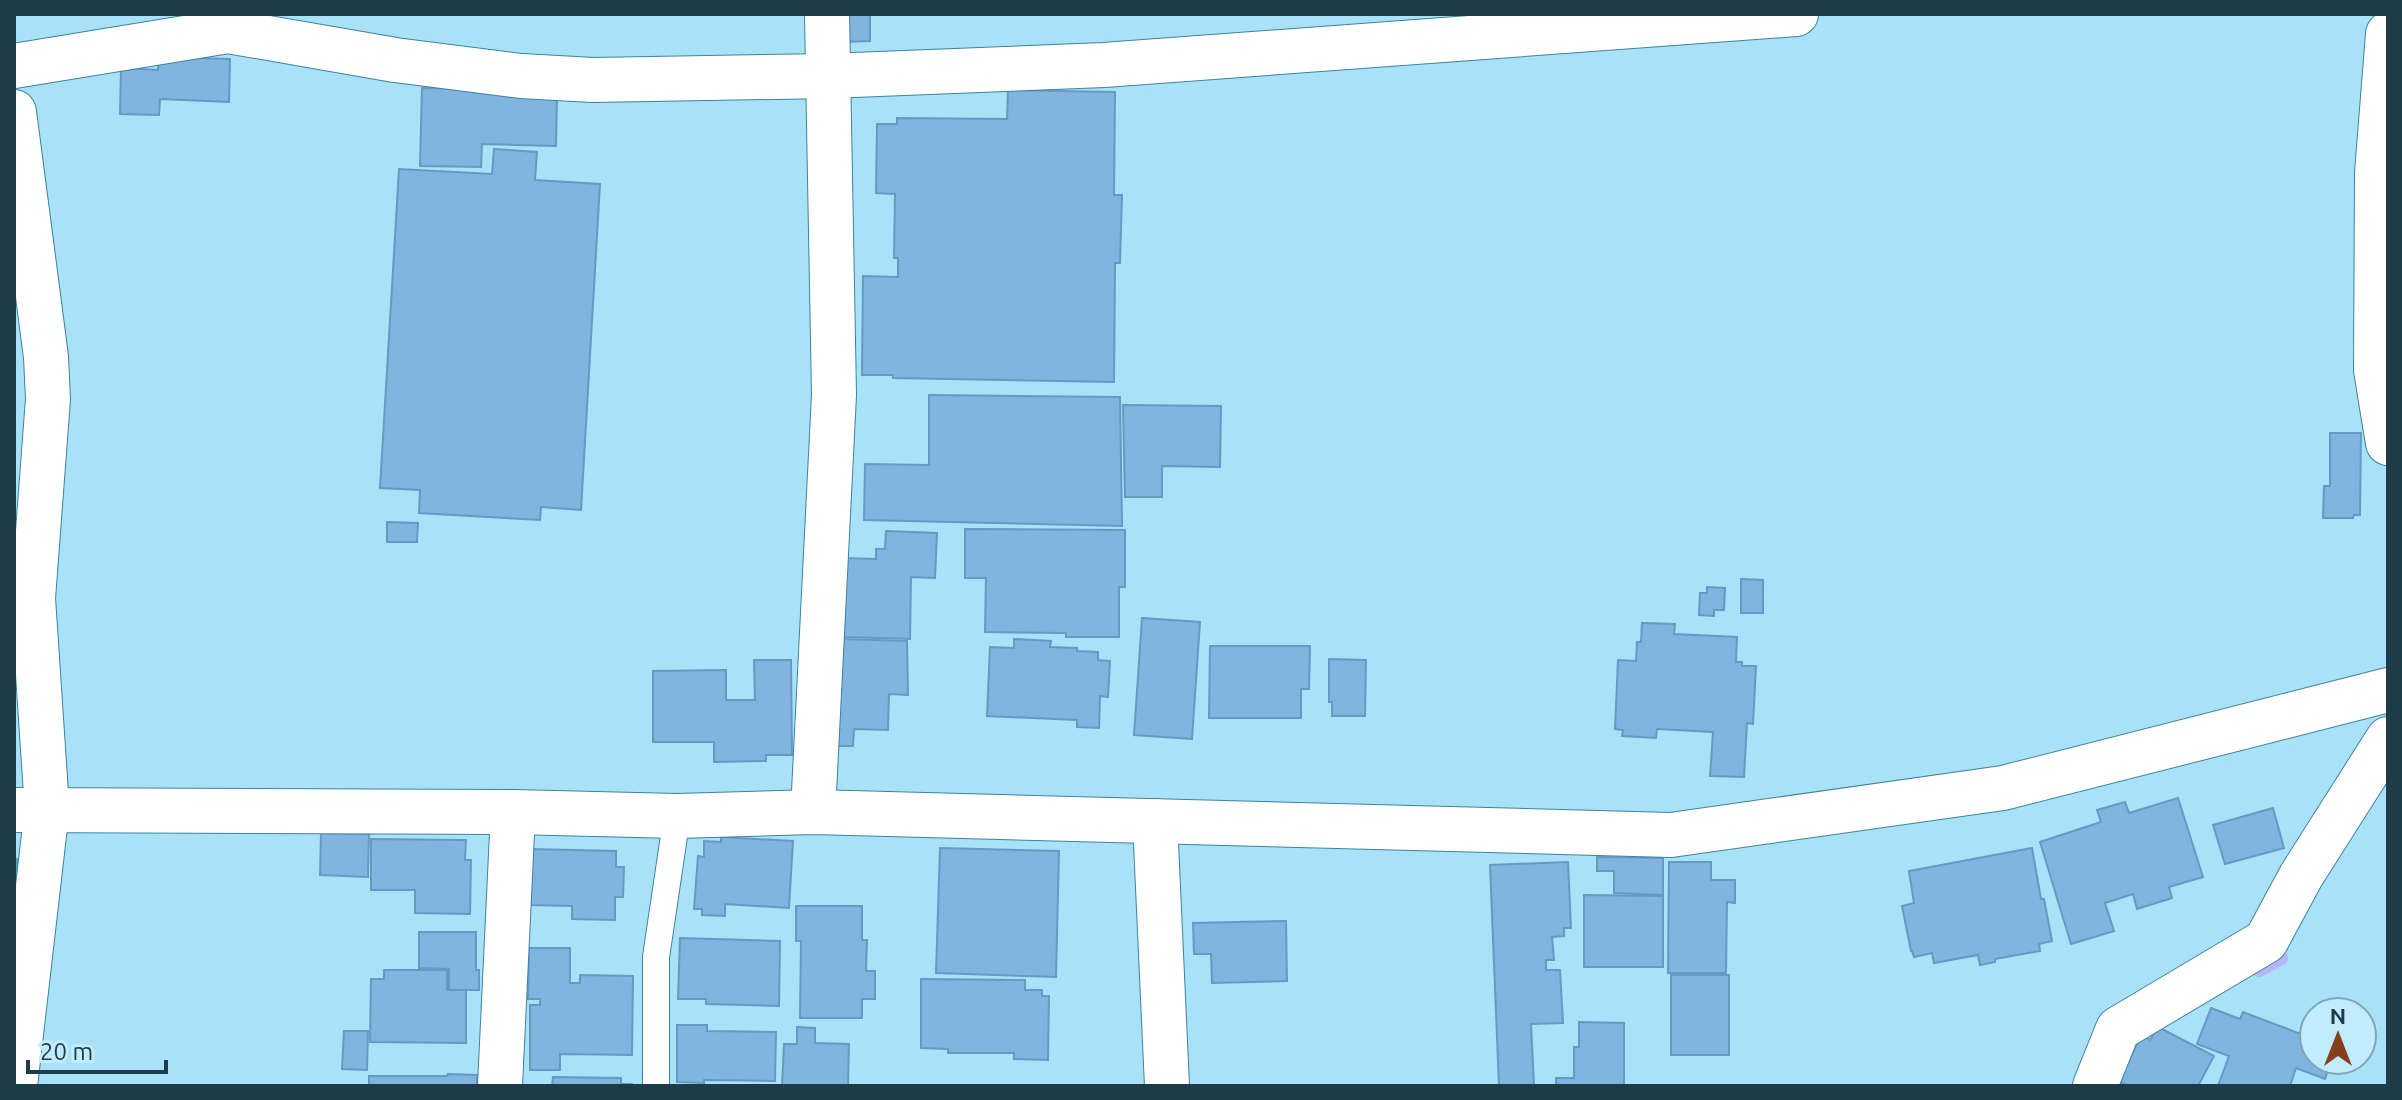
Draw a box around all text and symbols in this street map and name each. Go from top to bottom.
north arrow [2298,996,2378,1076]
text: N [2330,1003,2346,1028]
scale bar [28,1024,166,1074]
text: 20 m [40,1038,93,1065]

